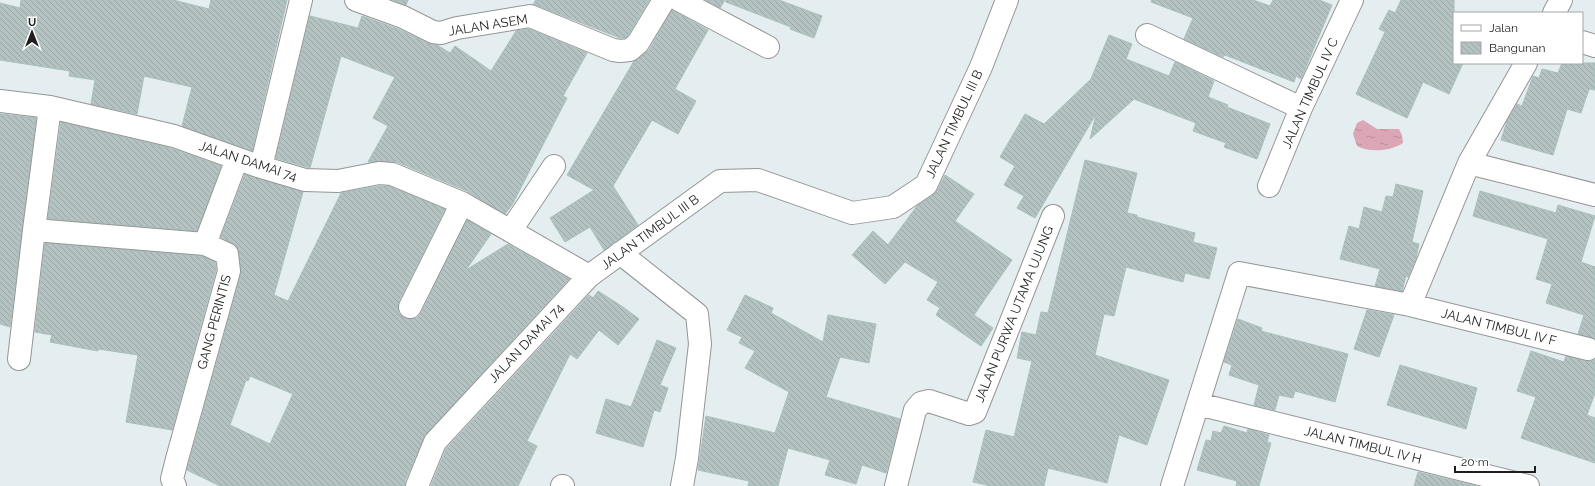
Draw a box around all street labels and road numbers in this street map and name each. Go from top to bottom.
street label: JALAN ASEM [447,11,529,39]
street label: JALAN TIMBUL IV C [1279,35,1341,151]
street label: JALAN TIMBUL III B [922,67,986,180]
street label: JALAN DAMAI 74 [197,138,299,184]
street label: JALAN TIMBUL III B [598,191,702,273]
street label: JALAN PURWA UTAMA UJUNG [972,224,1056,404]
street label: GANG PERINTIS [194,273,234,371]
street label: JALAN DAMAI 74 [486,300,566,386]
street label: JALAN TIMBUL IV F [1440,305,1559,349]
street label: JALAN TIMBUL IV H [1303,423,1423,467]

